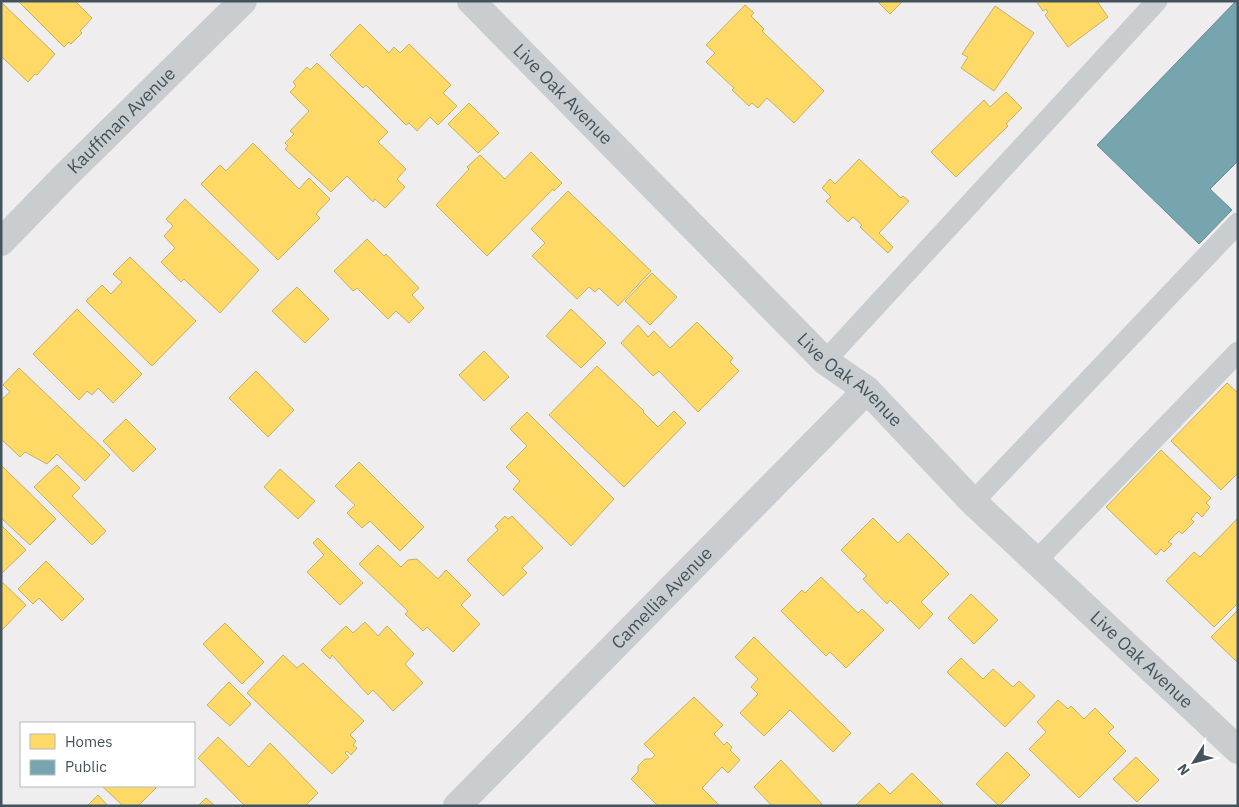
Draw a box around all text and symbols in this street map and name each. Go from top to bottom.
street label: Live Oak Avenue [508,39,618,149]
street label: Kauffman Avenue [62,62,180,178]
street label: Live Oak Avenue [792,327,908,431]
street label: Camellia Avenue [606,542,717,654]
street label: Live Oak Avenue [1086,606,1198,713]
legend [20,722,195,787]
text: Homes [65,732,113,751]
north arrow [1169,737,1219,787]
text: Public [65,757,107,776]
text: N [1173,760,1194,779]

